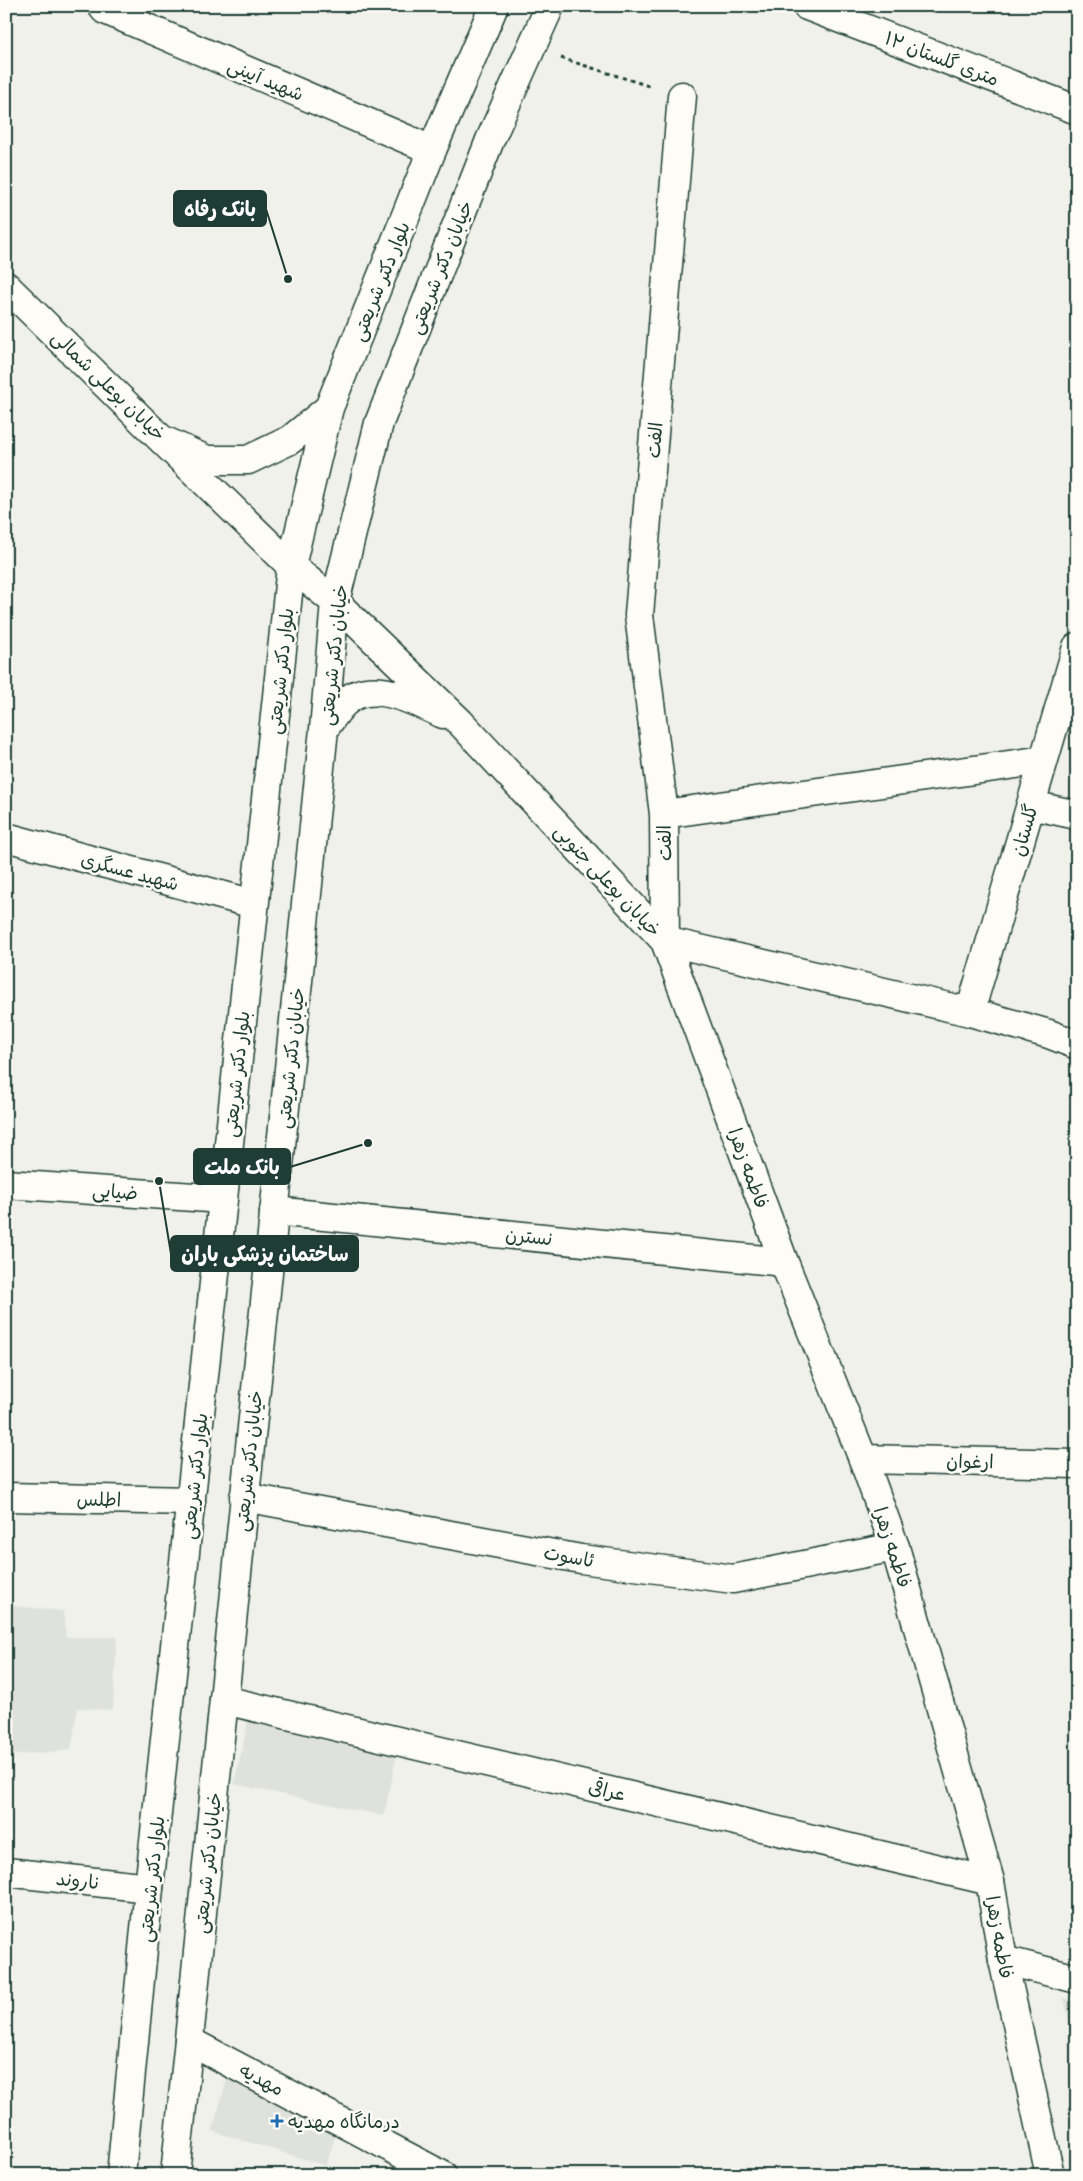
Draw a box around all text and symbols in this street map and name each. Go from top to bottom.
street label: ۱۲ متری گلستان [881,24,1003,92]
street label: شهید آیینی [224,51,308,107]
callout: بانک رفاه [174,191,266,226]
text: بانک رفاه [184,195,256,222]
street label: خیابان دکتر شریعتی [401,196,479,338]
street label: بلوار دکتر شریعتی [344,217,416,345]
street label: خیابان بوعلی شمالی [46,324,172,446]
street label: الفت [639,421,669,459]
street label: خیابان دکتر شریعتی [313,583,353,727]
street label: بلوار دکتر شریعتی [260,606,300,736]
street label: گلستان [1004,801,1044,859]
street label: خیابان بوعلی جنوبی [549,818,667,942]
street label: الفت [651,825,677,861]
street label: شهید عسگری [78,845,182,897]
street label: خیابان دکتر شریعتی [270,986,310,1130]
street label: بلوار دکتر شریعتی [216,1009,256,1139]
street label: فاطمه زهرا [722,1124,776,1212]
callout: بانک ملت [194,1149,290,1184]
text: بانک ملت [204,1153,280,1180]
street label: ضیایی [91,1176,139,1206]
street label: نسترن [504,1221,554,1251]
callout: ساختمان پزشکی باران [171,1236,358,1271]
text: ساختمان پزشکی باران [181,1240,349,1267]
street label: خیابان دکتر شریعتی [228,1389,268,1533]
street label: بلوار دکتر شریعتی [174,1411,214,1541]
street label: ارغوان [946,1448,994,1474]
street label: اطلس [76,1486,122,1512]
street label: فاطمه زهرا [868,1503,918,1591]
street label: ئاسوت [542,1539,596,1573]
street label: عراقی [586,1773,628,1807]
street label: خیابان دکتر شریعتی [187,1791,227,1935]
street label: بلوار دکتر شریعتی [131,1814,171,1944]
street label: ناروند [55,1865,101,1895]
street label: فاطمه زهرا [980,1894,1020,1980]
street label: مهدیه [235,2056,289,2102]
place label: درمانگاه مهدیه [288,2108,400,2134]
marker: درمانگاه مهدیه [270,2114,284,2128]

